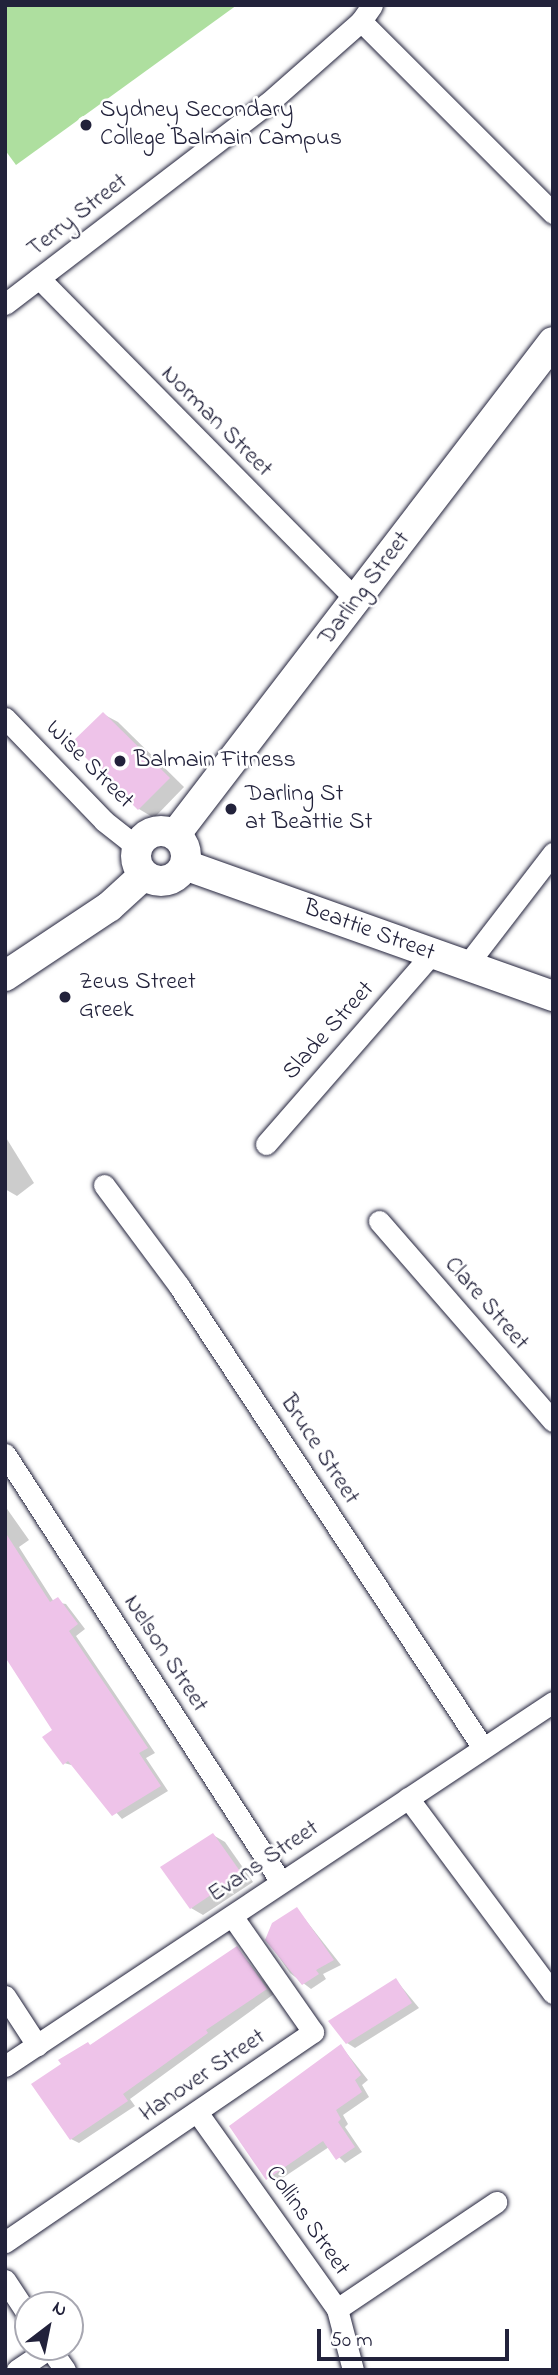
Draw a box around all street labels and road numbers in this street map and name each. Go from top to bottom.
street label: Terry Street [22,168,134,264]
street label: Norman Street [154,360,278,484]
street label: Darling Street [313,526,417,652]
street label: Wise Street [39,715,139,815]
street label: Beattie Street [299,894,439,968]
street label: Slade Street [277,976,381,1086]
street label: Clare Street [437,1251,535,1357]
street label: Bruce Street [273,1390,365,1510]
street label: Nelson Street [116,1590,214,1718]
street label: Evans Street [203,1814,325,1910]
street label: Hanover Street [134,2023,272,2129]
street label: Collins Street [259,2160,355,2282]

